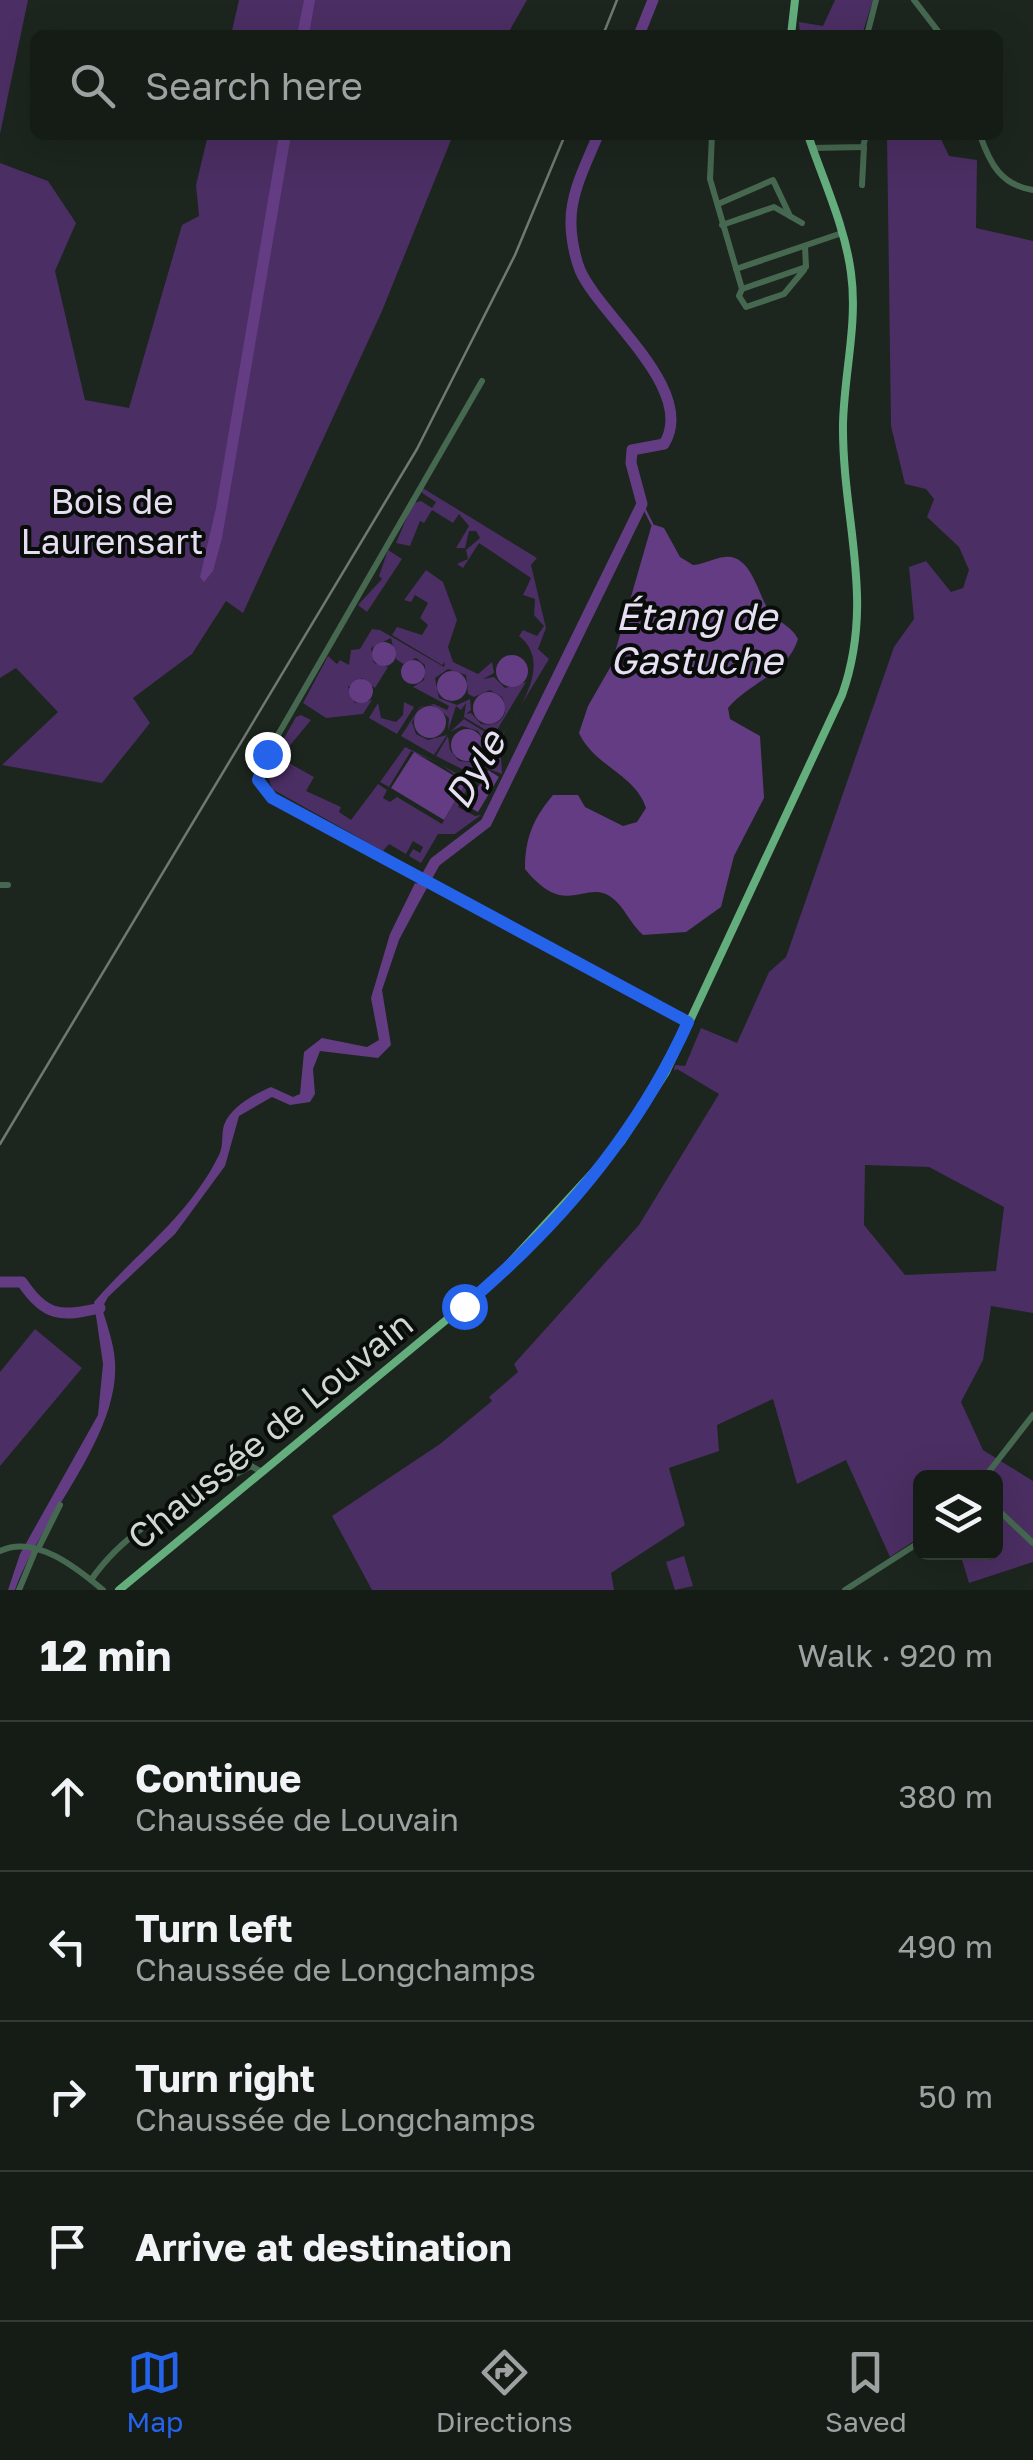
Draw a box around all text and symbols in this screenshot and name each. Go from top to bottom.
search box [30,30,1003,140]
icon: search [65,58,120,113]
text: Search here [145,63,363,108]
park label: Bois de Laurensart [20,480,204,562]
water label: Étang de Gastuche [610,593,785,682]
water label: Dyle [434,720,515,816]
route end [245,732,291,778]
route start [442,1284,488,1330]
street label: Chaussée de Louvain [119,1302,421,1558]
map controls [913,1470,1003,1560]
button: layers [913,1470,1003,1560]
text: 12 min [40,1630,171,1680]
text: Walk · 920 m [797,1636,993,1674]
text: Continue [135,1755,301,1800]
icon: ahead [40,1769,95,1824]
text: 380 m [899,1777,993,1815]
text: Chaussée de Louvain [135,1800,459,1838]
text: Turn left [135,1905,293,1950]
icon: left [40,1919,95,1974]
text: 490 m [898,1927,993,1965]
text: Chaussée de Longchamps [135,1950,536,1988]
text: Turn right [135,2055,315,2100]
icon: right [40,2069,95,2124]
text: 50 m [918,2077,993,2115]
text: Chaussée de Longchamps [135,2100,536,2138]
icon: arrive [40,2219,95,2274]
text: Arrive at destination [135,2224,512,2269]
tab: Map [126,2345,183,2438]
tab: Directions [436,2345,573,2438]
tab: Saved [825,2345,907,2438]

